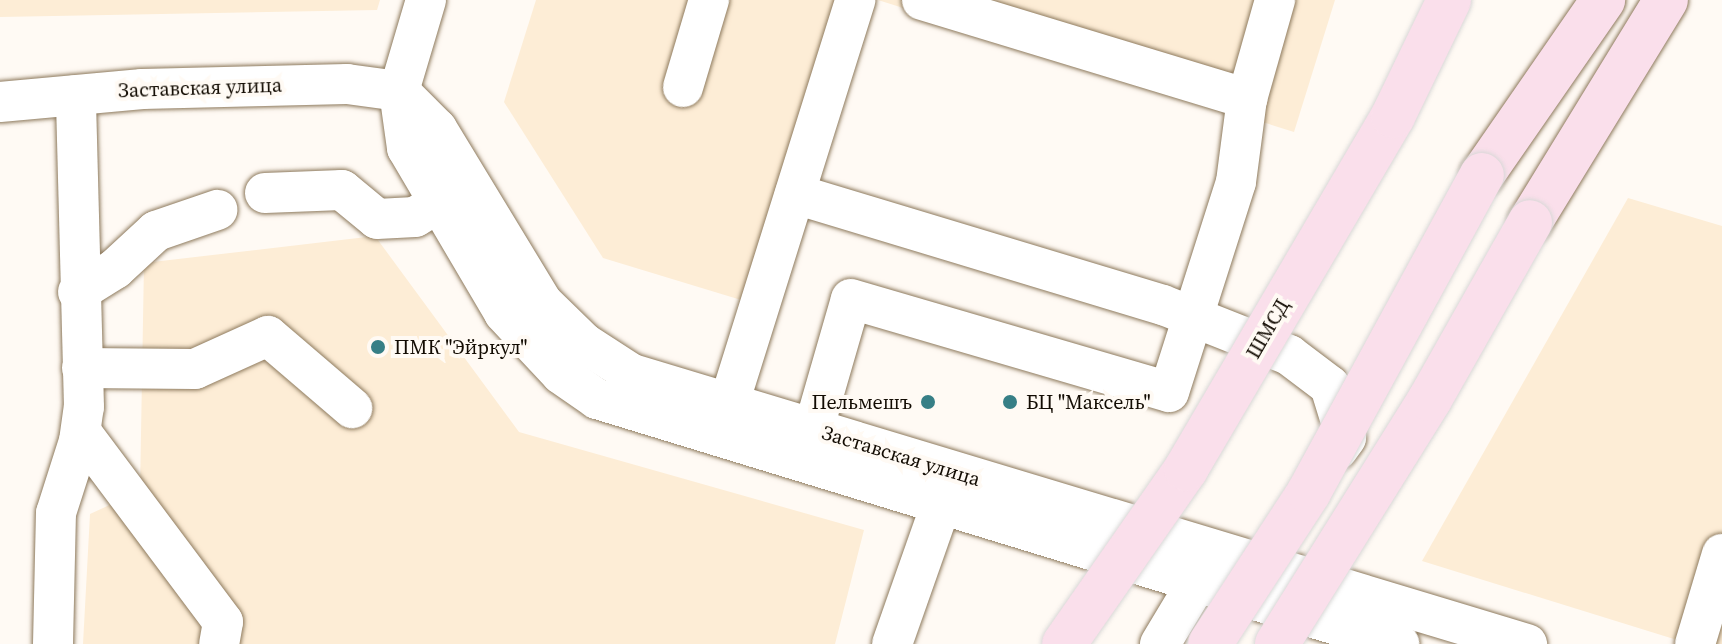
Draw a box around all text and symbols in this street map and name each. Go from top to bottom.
street label: Заставская улица [118,73,282,103]
street label: ШМСД [1241,295,1295,363]
place label: ПМК "Эйркул" [394,335,527,359]
marker: ПМК "Эйркул" [369,338,387,356]
place label: Пельмешъ [811,390,912,414]
place label: БЦ "Максель" [1026,390,1151,414]
marker: Пельмешъ [919,393,937,411]
marker: БЦ "Максель" [1001,393,1019,411]
street label: Заставская улица [819,421,983,491]

